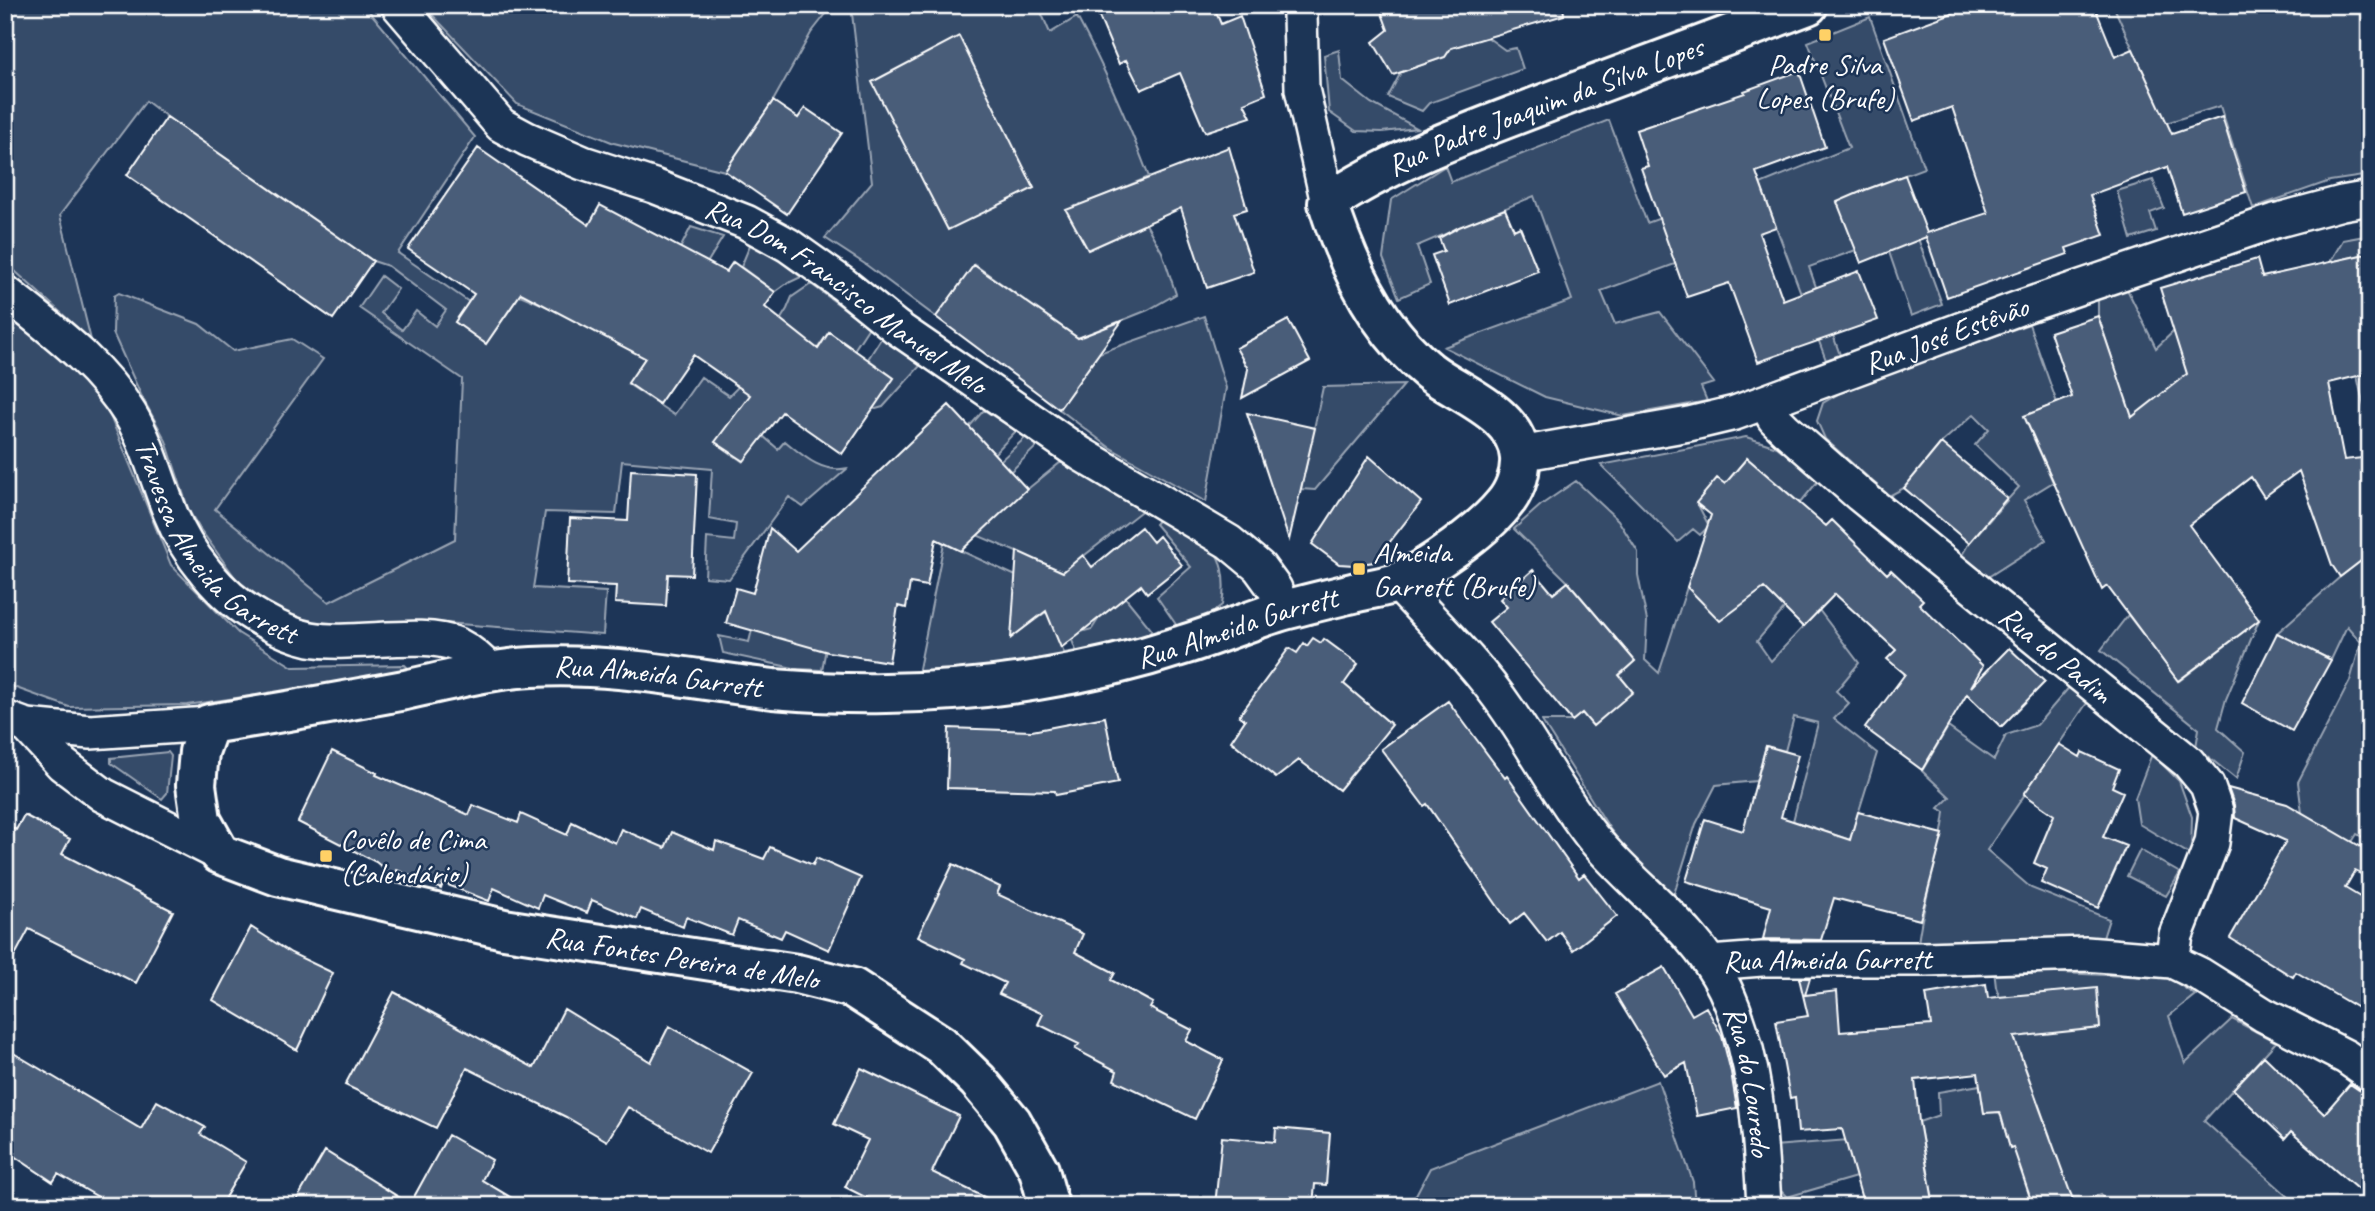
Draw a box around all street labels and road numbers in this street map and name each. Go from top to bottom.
street label: Rua Padre Joaquim da Silva Lopes [1381,27,1711,185]
street label: Rua Dom Francisco Manuel Melo [700,189,998,405]
street label: Rua José Estêvão [1859,287,2034,383]
street label: Travessa Almeida Garrett [126,433,305,654]
street label: Rua Almeida Garrett [1132,578,1344,677]
street label: Rua do Padim [1991,597,2121,713]
street label: Rua Almeida Garrett [554,647,767,707]
street label: Rua Fontes Pereira de Melo [543,918,825,999]
street label: Rua Almeida Garrett [1721,940,1935,981]
street label: Rua do Louredo [1715,1000,1780,1159]

